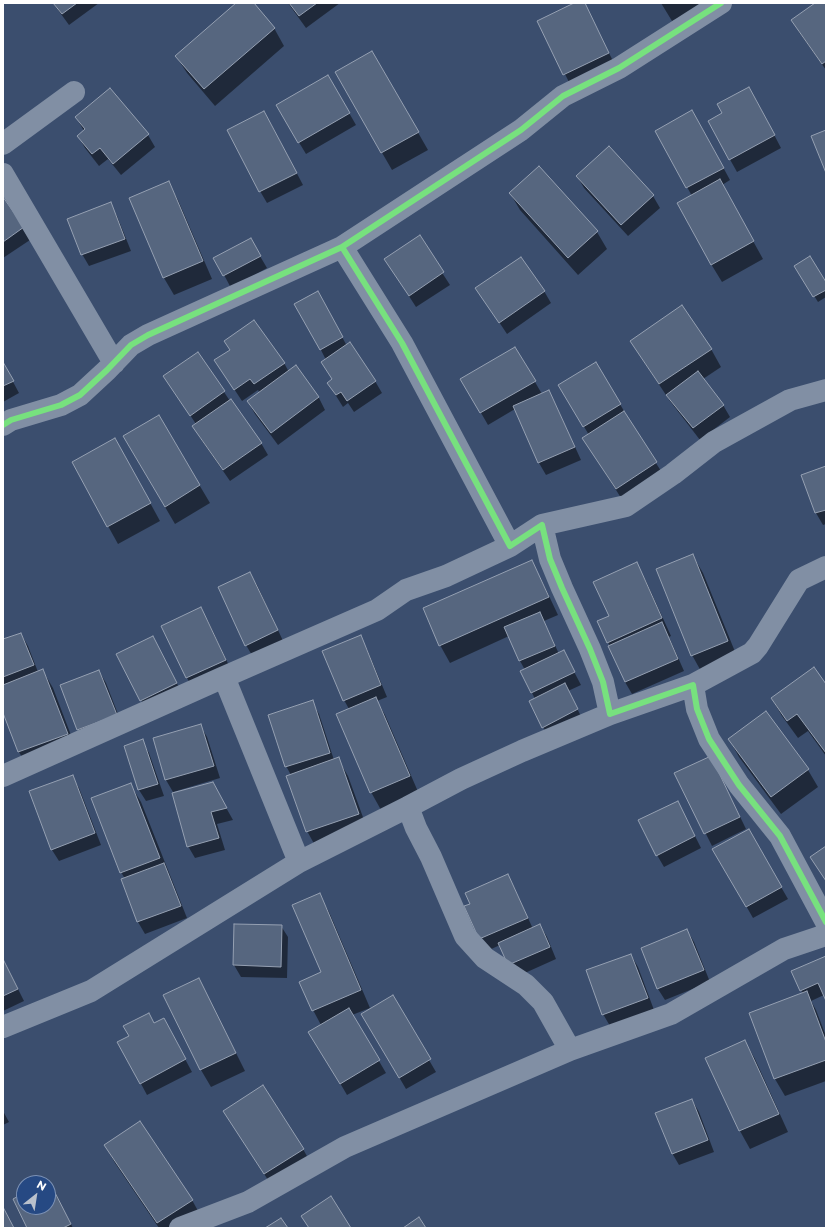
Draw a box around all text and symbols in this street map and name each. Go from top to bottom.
north arrow [16,1175,56,1215]
text: N [34,1177,49,1194]

